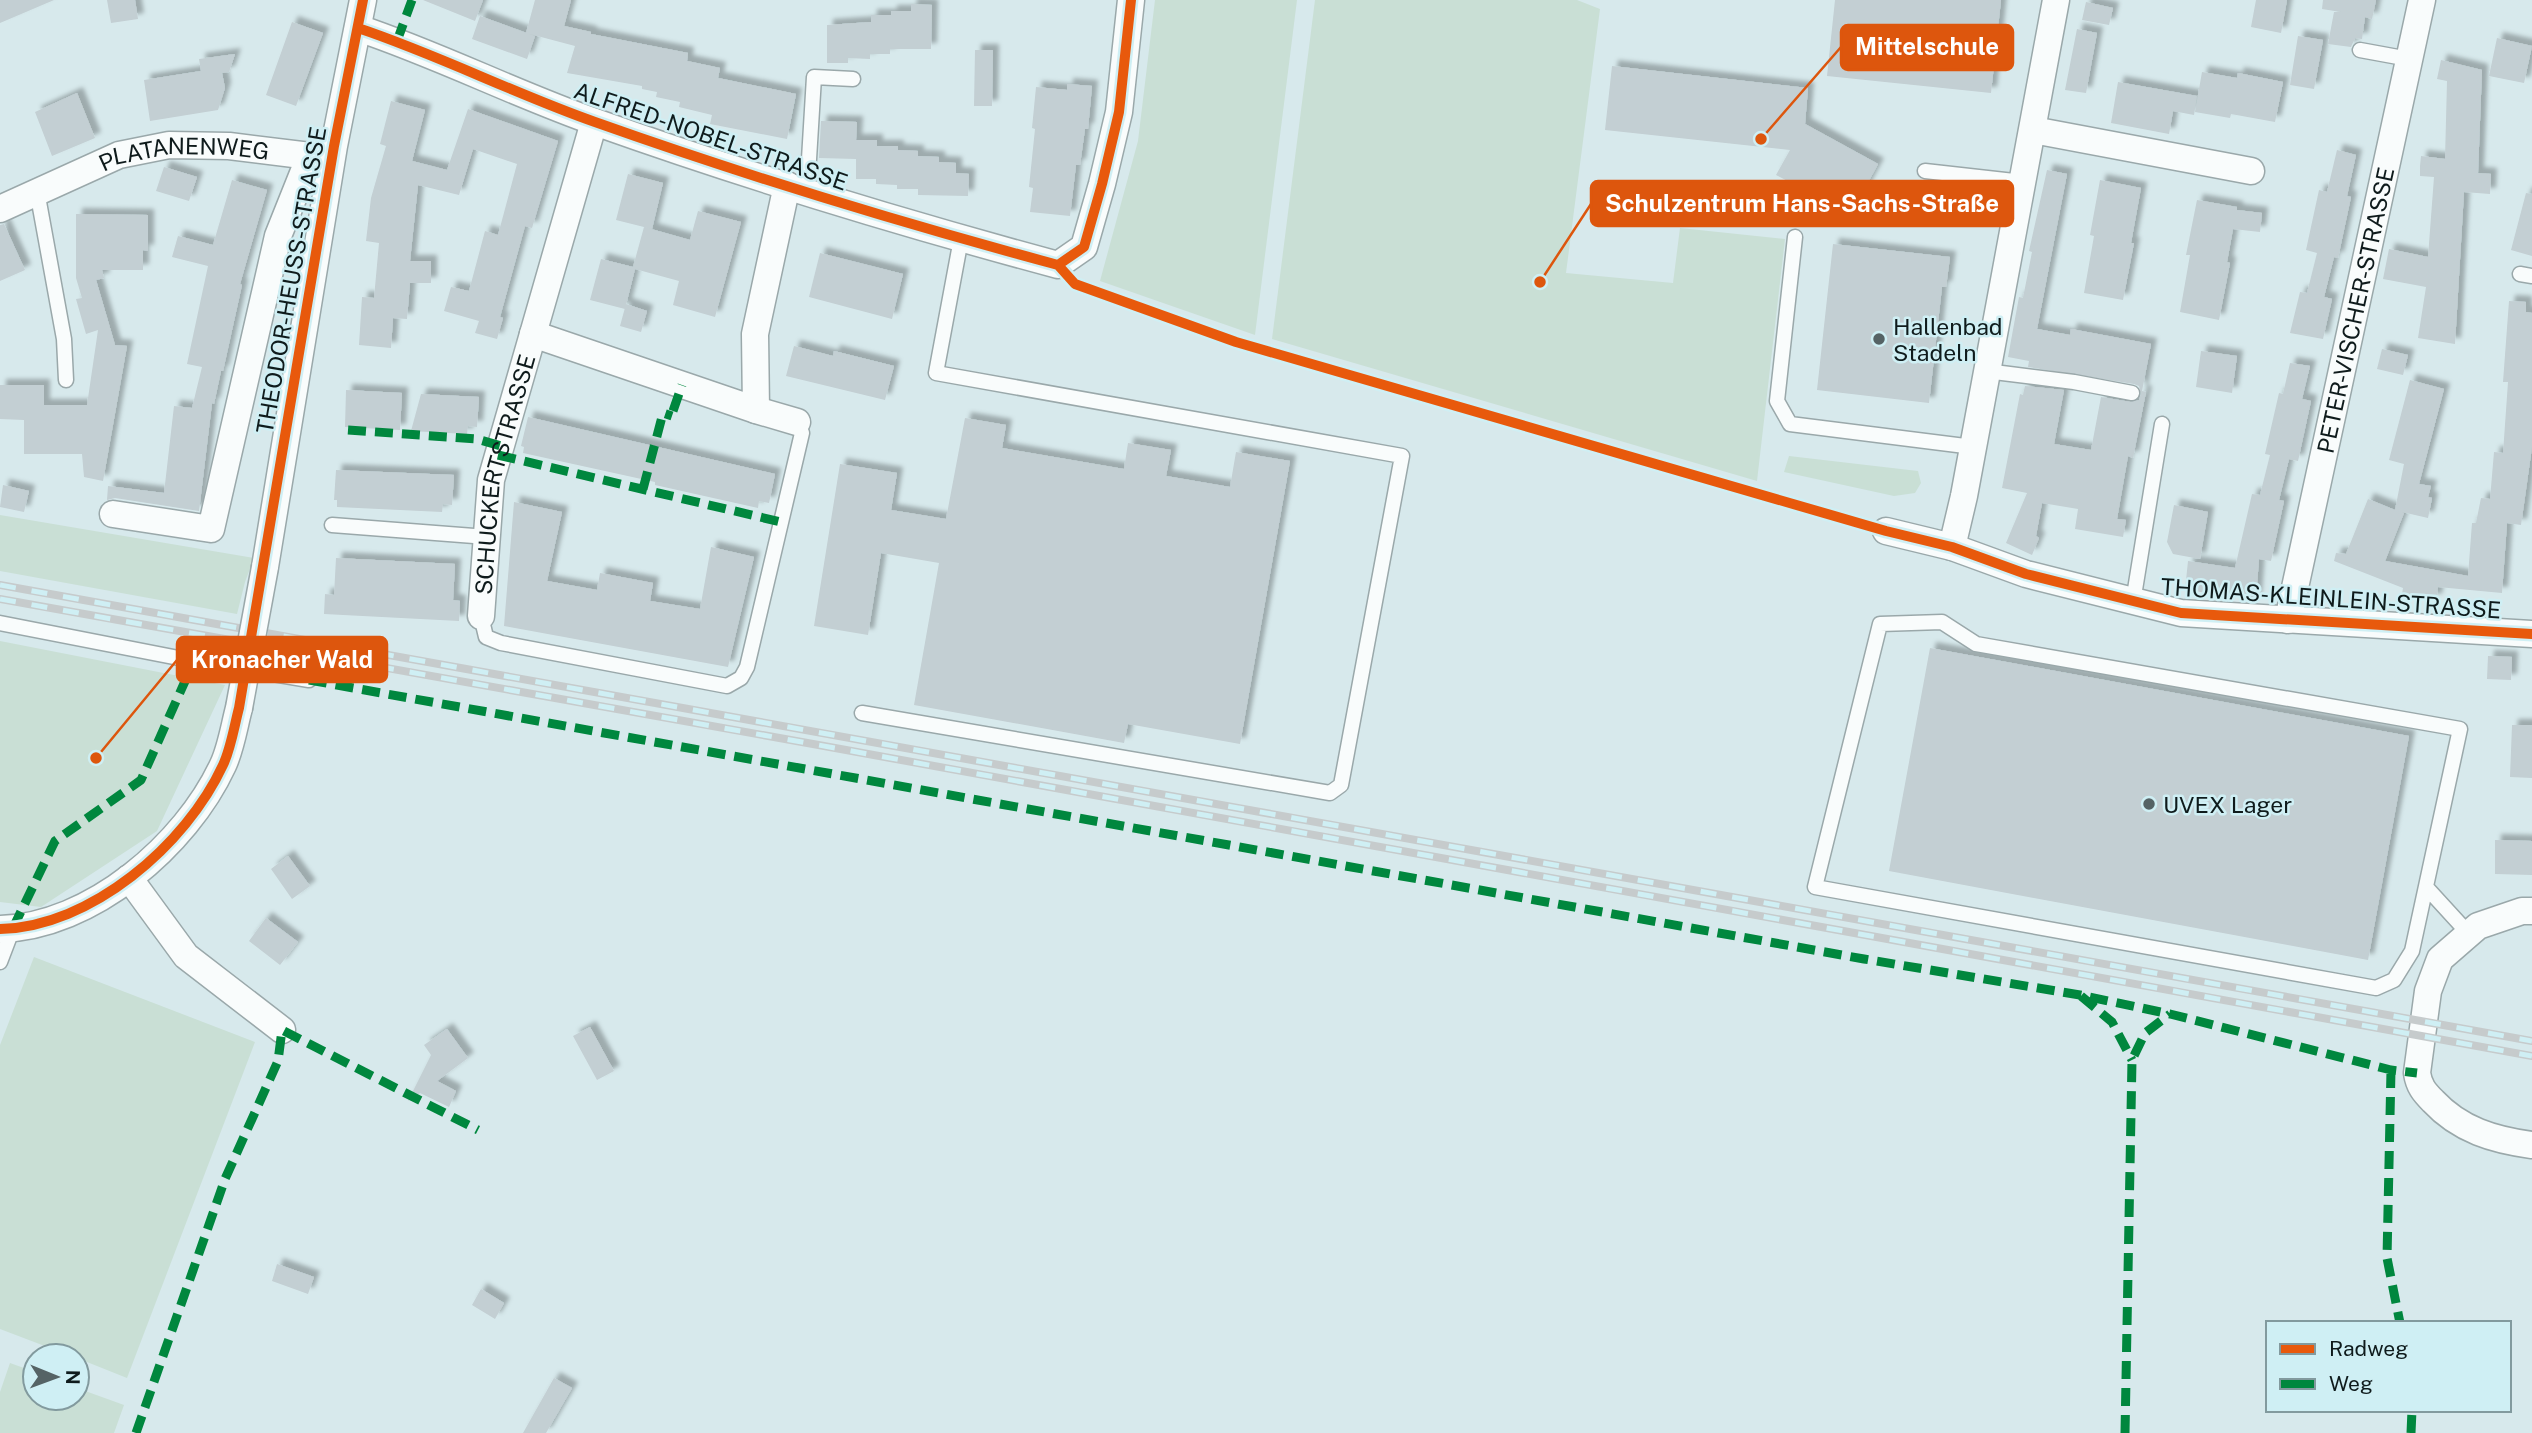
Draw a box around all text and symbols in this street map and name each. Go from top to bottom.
callout: Mittelschule [1841,25,2013,70]
text: Mittelschule [1855,32,1999,60]
street label: ALFRED-NOBEL-STRASSE [571,76,851,196]
street label: THEODOR-HEUSS-STRASSE [251,124,331,436]
street label: PLATANENWEG [94,131,271,176]
street label: PETER-VISCHER-STRASSE [2311,165,2399,456]
callout: Schulzentrum Hans-Sachs-Straße [1591,181,2013,226]
text: Schulzentrum Hans-Sachs-Straße [1605,189,1999,217]
place label: Hallenbad Stadeln [1893,313,2003,366]
marker: Hallenbad Stadeln [1871,331,1887,347]
street label: SCHUCKERTSTRASSE [469,351,540,596]
street label: THOMAS-KLEINLEIN-STRASSE [2160,573,2502,623]
callout: Kronacher Wald [177,637,387,682]
text: Kronacher Wald [191,645,373,673]
place label: UVEX Lager [2163,791,2292,818]
marker: UVEX Lager [2141,796,2157,812]
legend [2266,1321,2511,1412]
text: Radweg [2329,1336,2408,1361]
north arrow [21,1342,91,1412]
text: N [62,1370,84,1385]
text: Weg [2329,1371,2373,1396]

